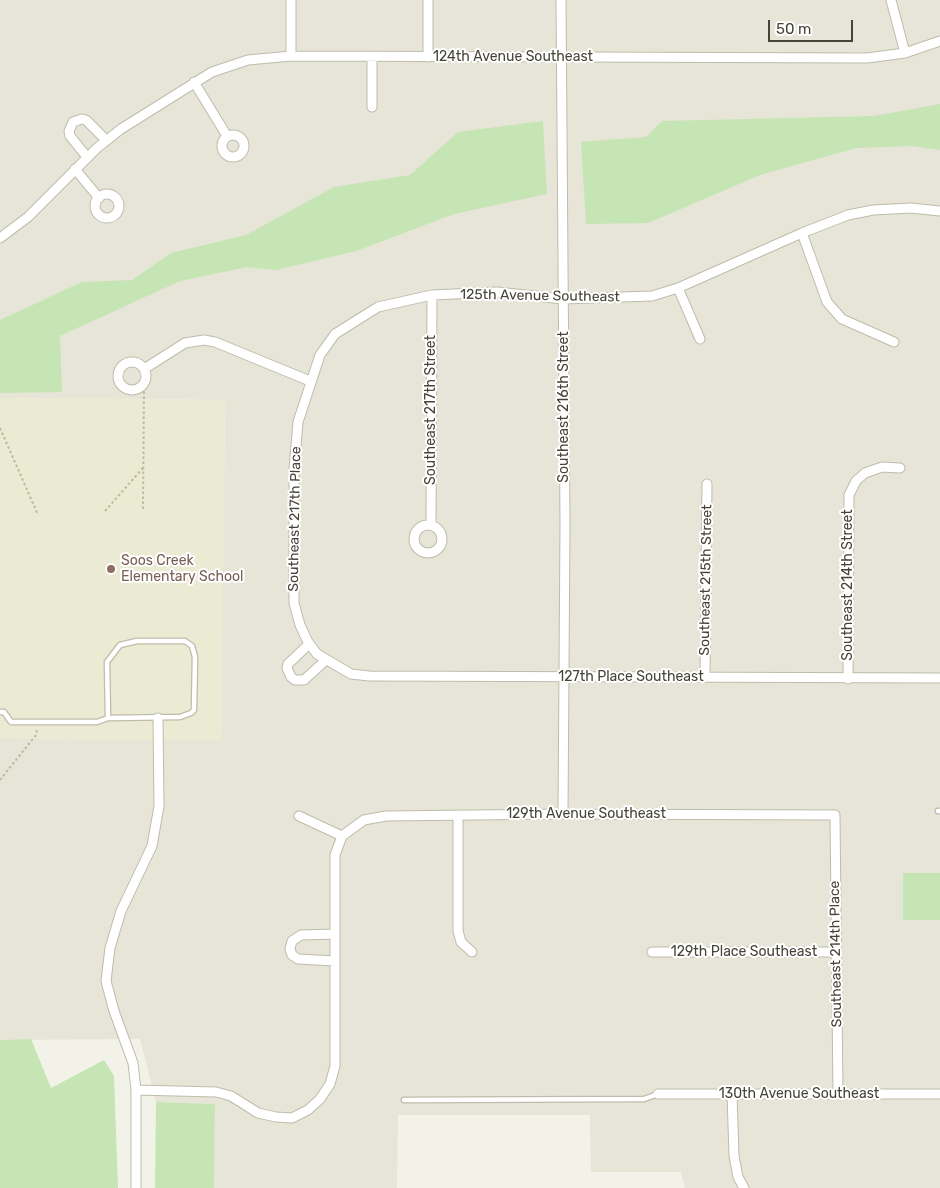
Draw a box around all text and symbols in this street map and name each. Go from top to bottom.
scale bar [770,10,855,42]
text: 50 m [776,20,811,38]
street label: 124th Avenue Southeast [433,49,593,65]
street label: 125th Avenue Southeast [460,286,620,306]
street label: Southeast 216th Street [556,331,572,483]
street label: Southeast 217th Street [423,335,439,485]
street label: Southeast 217th Place [285,446,305,592]
street label: Southeast 215th Street [696,504,716,656]
street label: Southeast 214th Street [840,509,856,661]
place label: Soos Creek Elementary School [121,553,244,586]
marker: Soos Creek Elementary School [105,563,117,575]
street label: 127th Place Southeast [558,669,704,685]
street label: 129th Avenue Southeast [506,806,666,822]
street label: Southeast 214th Place [826,880,846,1028]
street label: 129th Place Southeast [671,944,817,960]
street label: 130th Avenue Southeast [719,1086,879,1102]

